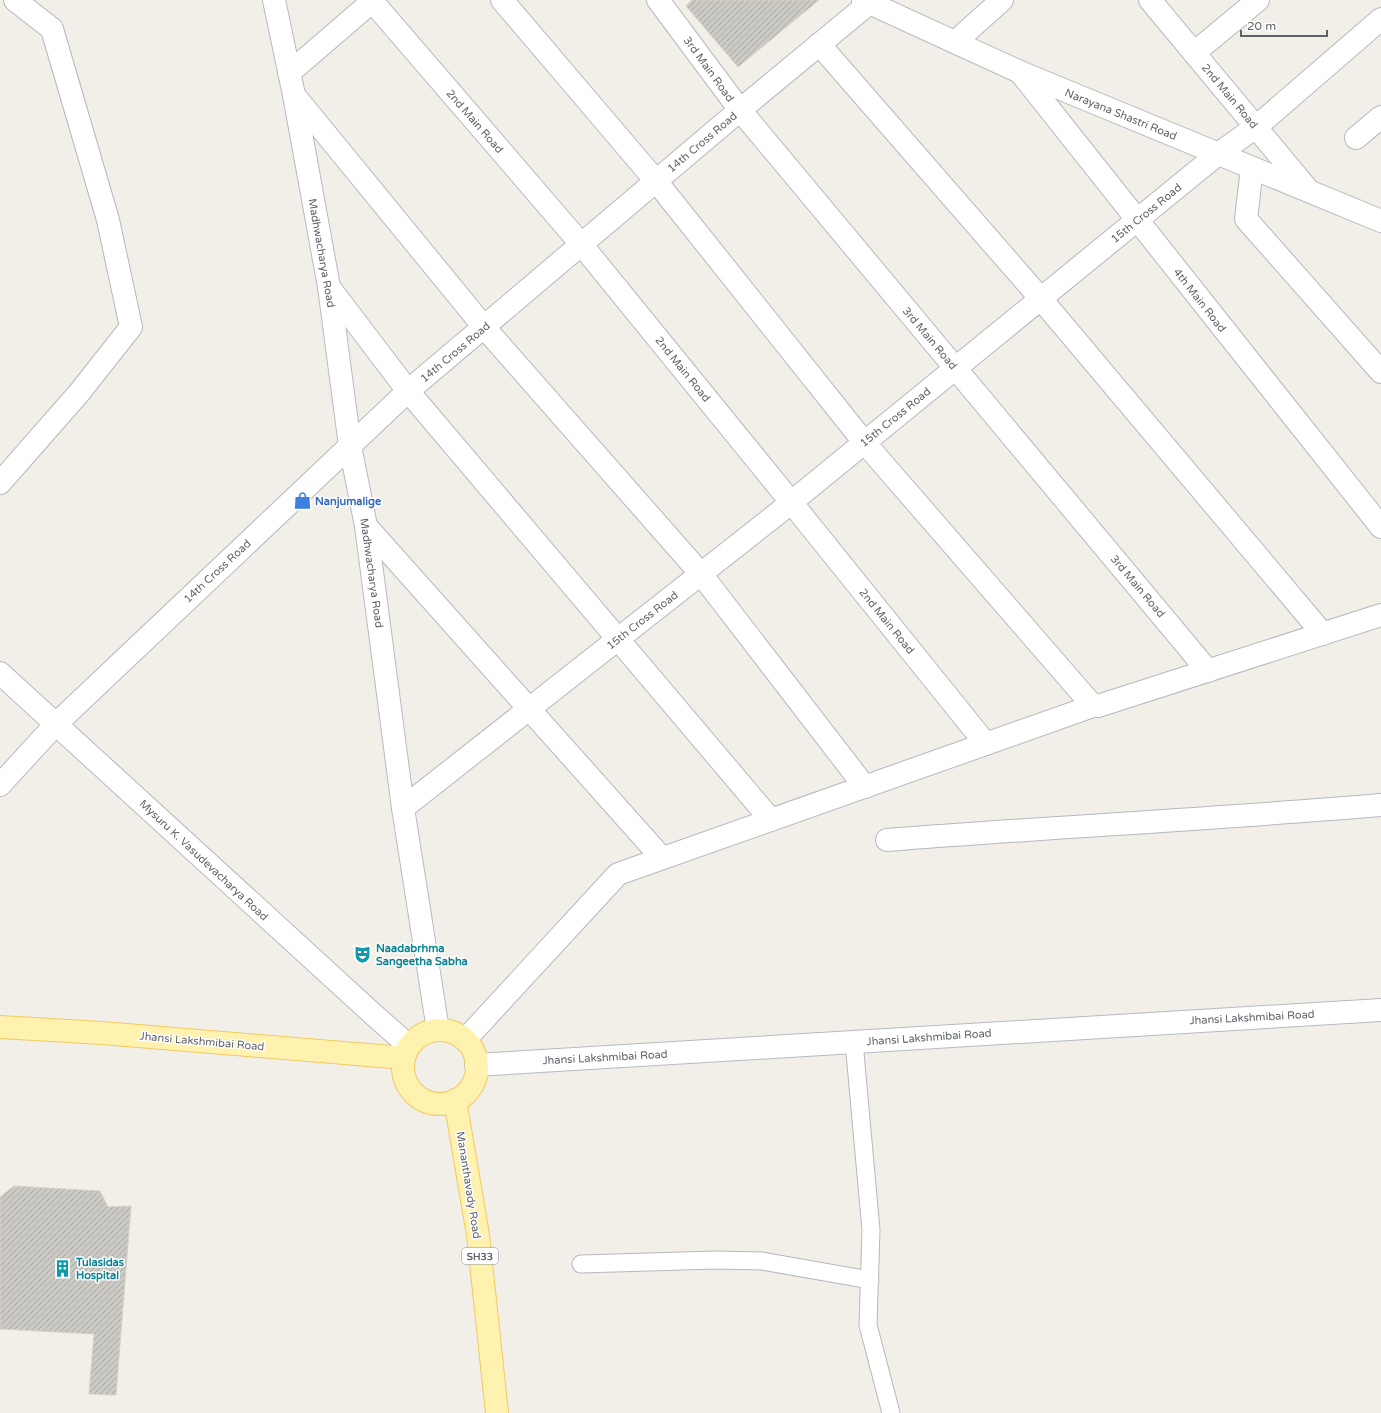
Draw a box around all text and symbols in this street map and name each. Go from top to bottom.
scale bar [1241,12,1327,38]
text: 20 m [1247,19,1276,33]
street label: 3rd Main Road [681,34,737,105]
street label: 2nd Main Road [1199,61,1260,131]
street label: Narayana Shastri Road [1063,86,1179,143]
street label: 2nd Main Road [443,87,506,156]
street label: 14th Cross Road [665,109,740,175]
street label: 15th Cross Road [1108,181,1184,246]
street label: Madhwacharya Road [305,197,338,309]
street label: 4th Main Road [1171,266,1229,335]
street label: 3rd Main Road [900,304,960,372]
street label: 14th Cross Road [418,319,493,385]
street label: 2nd Main Road [652,334,713,405]
street label: 15th Cross Road [857,385,933,450]
shop icon: Nanjumalige [292,491,312,511]
place label: Nanjumalige [315,495,382,509]
street label: Madhwacharya Road [357,517,386,629]
street label: 14th Cross Road [181,537,254,606]
street label: 3rd Main Road [1108,552,1168,620]
street label: 2nd Main Road [856,586,917,657]
street label: 15th Cross Road [604,588,681,652]
street label: Mysuru K. Vasudevacharya Road [137,797,271,923]
place label: Naadabrhma Sangeetha Sabha [376,942,468,969]
theatre icon: Naadabrhma Sangeetha Sabha [353,944,373,964]
street label: Jhansi Lakshmibai Road [1189,1008,1315,1027]
street label: Jhansi Lakshmibai Road [866,1027,992,1048]
street label: Jhansi Lakshmibai Road [139,1030,265,1053]
street label: Jhansi Lakshmibai Road [542,1048,668,1067]
street label: Mananthavady Road [454,1130,483,1240]
road number: SH33 [462,1248,498,1264]
place label: Tulasidas Hospital [75,1256,125,1283]
building icon: Tulasidas Hospital [53,1258,73,1278]

